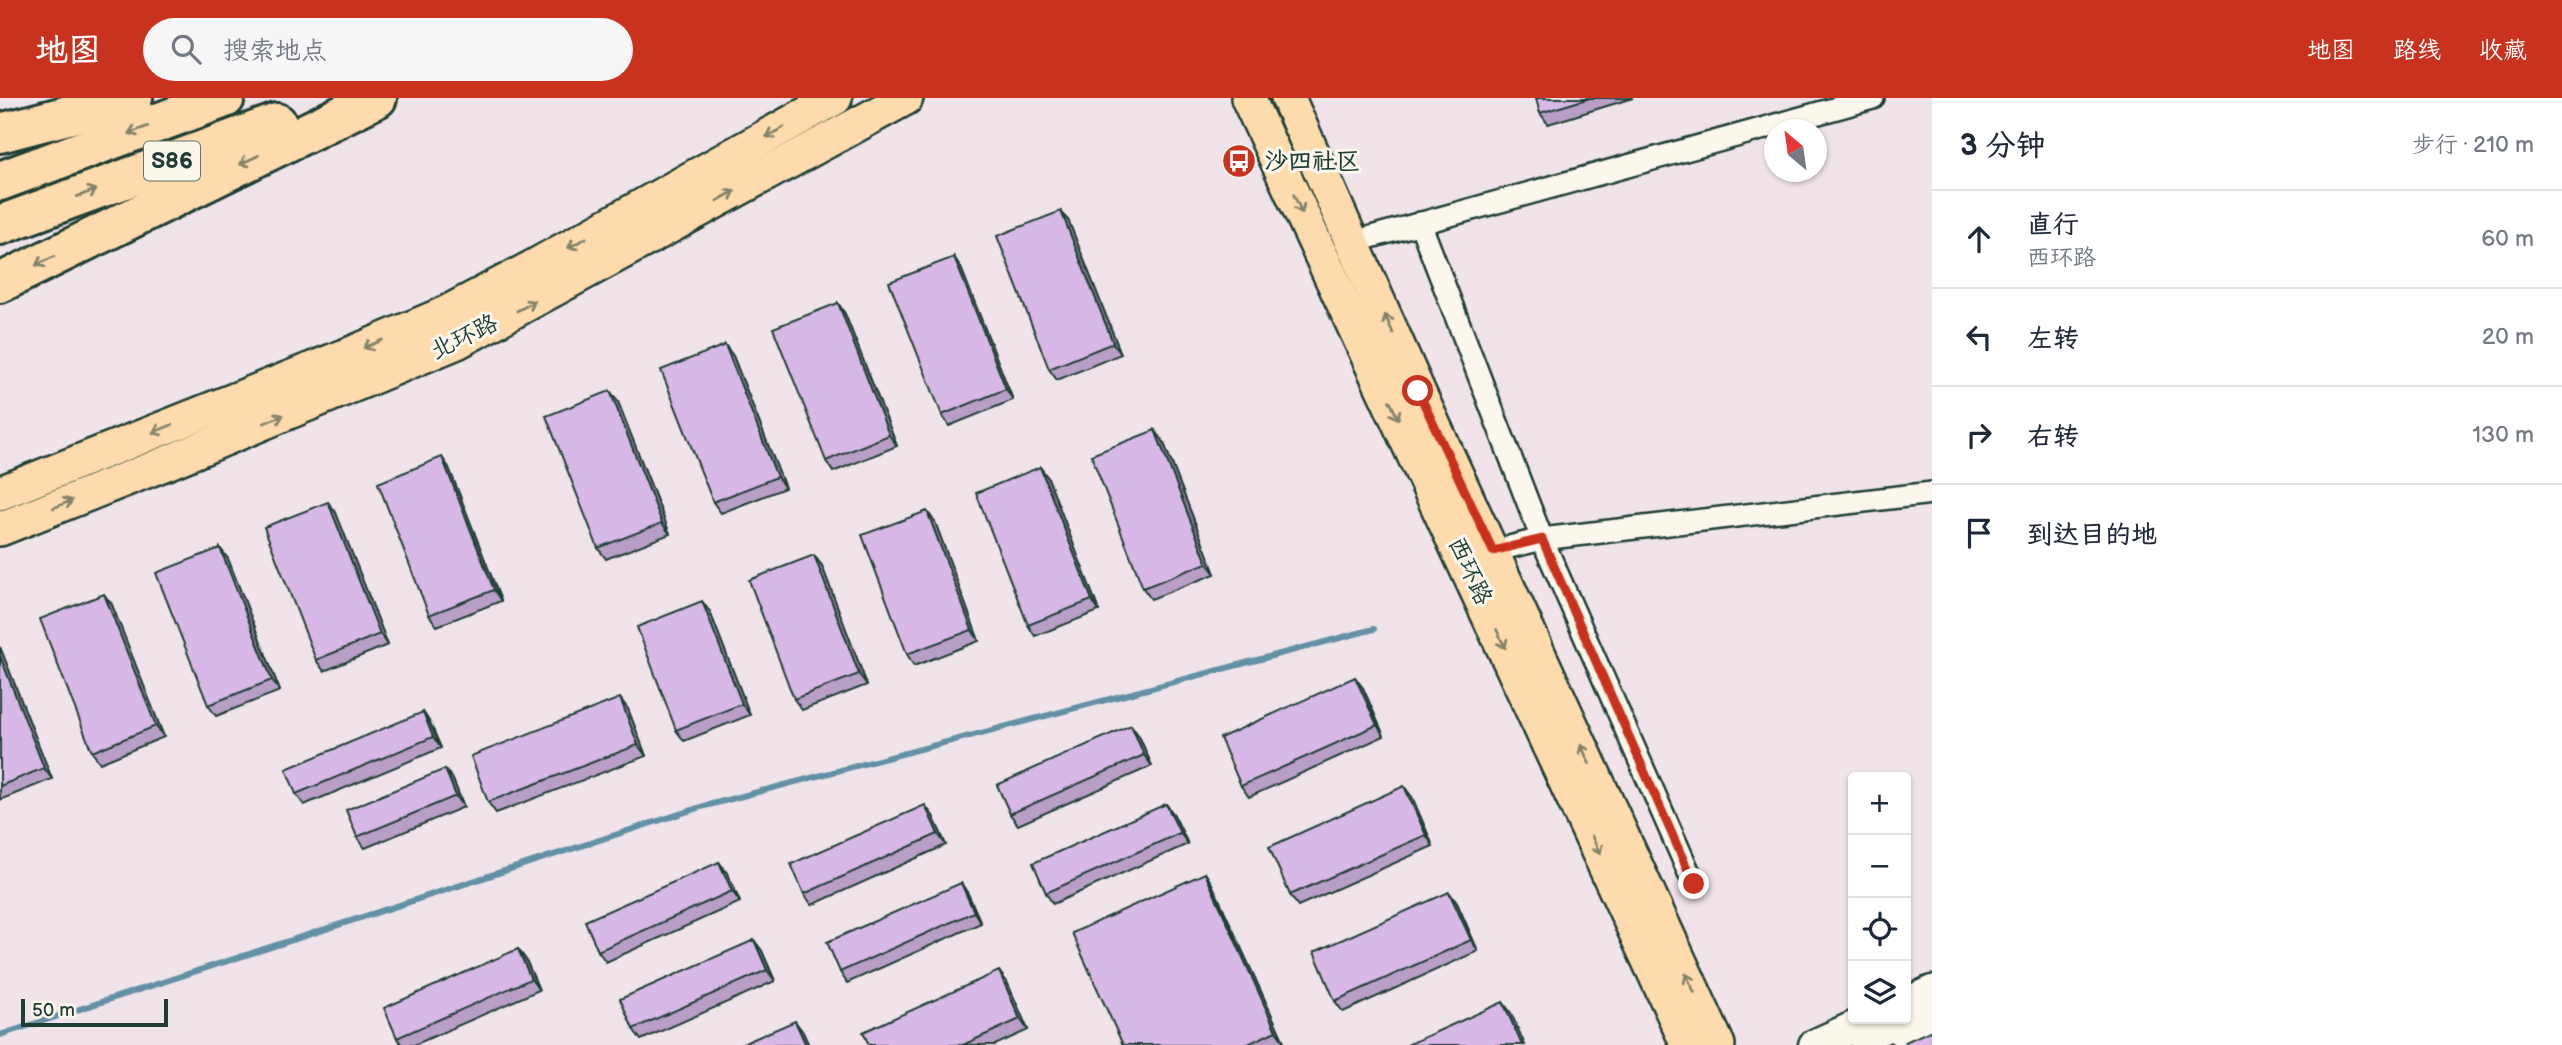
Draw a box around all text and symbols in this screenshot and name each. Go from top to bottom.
search box [143,18,633,81]
icon: search [167,30,205,68]
text: 地图 [35,31,101,71]
text: 搜索地点 [223,36,327,67]
text: 地图 [2307,36,2355,65]
text: 路线 [2393,36,2441,65]
text: 收藏 [2479,36,2527,65]
north arrow [1764,119,1827,182]
one-way arrow [127,125,149,137]
one-way arrow [765,126,786,139]
text: 3 分钟 [1960,128,2046,164]
text: 步行 · 210 m [2412,131,2534,159]
road number: S86 [144,142,200,180]
bus stop icon: 沙四社区 [1220,142,1258,180]
place label: 沙四社区 [1264,147,1360,176]
one-way arrow [239,154,260,168]
one-way arrow [76,186,97,198]
one-way arrow [715,189,735,203]
one-way arrow [1292,193,1305,214]
text: 直行 [2027,210,2079,241]
icon: ahead [1960,220,1998,258]
text: 60 m [2481,225,2534,253]
one-way arrow [567,236,587,250]
text: 西环路 [2027,244,2096,272]
one-way arrow [35,254,56,268]
one-way arrow [516,298,536,312]
street label: 北环路 [425,308,503,366]
one-way arrow [1382,314,1395,335]
icon: left [1960,318,1998,356]
text: 20 m [2482,323,2534,351]
text: 左转 [2027,324,2079,355]
one-way arrow [363,339,385,352]
route start [1402,375,1433,406]
one-way arrow [1388,399,1402,420]
one-way arrow [263,412,285,425]
icon: right [1960,416,1998,454]
text: 130 m [2472,421,2534,449]
text: 右转 [2027,422,2079,453]
one-way arrow [152,423,173,436]
one-way arrow [52,497,74,510]
icon: arrive [1960,514,1998,552]
text: 到达目的地 [2027,520,2157,551]
street label: 西环路 [1442,532,1498,610]
one-way arrow [1495,628,1508,649]
one-way arrow [1578,744,1591,765]
map controls [1848,772,1911,1024]
button: + [1848,772,1911,835]
one-way arrow [1590,834,1603,855]
button: − [1848,835,1911,898]
route end [1678,868,1709,899]
button: locate [1848,898,1911,961]
button: layers [1848,961,1911,1024]
one-way arrow [1683,973,1696,994]
scale bar [21,996,168,1028]
text: 50 m [32,999,75,1022]

